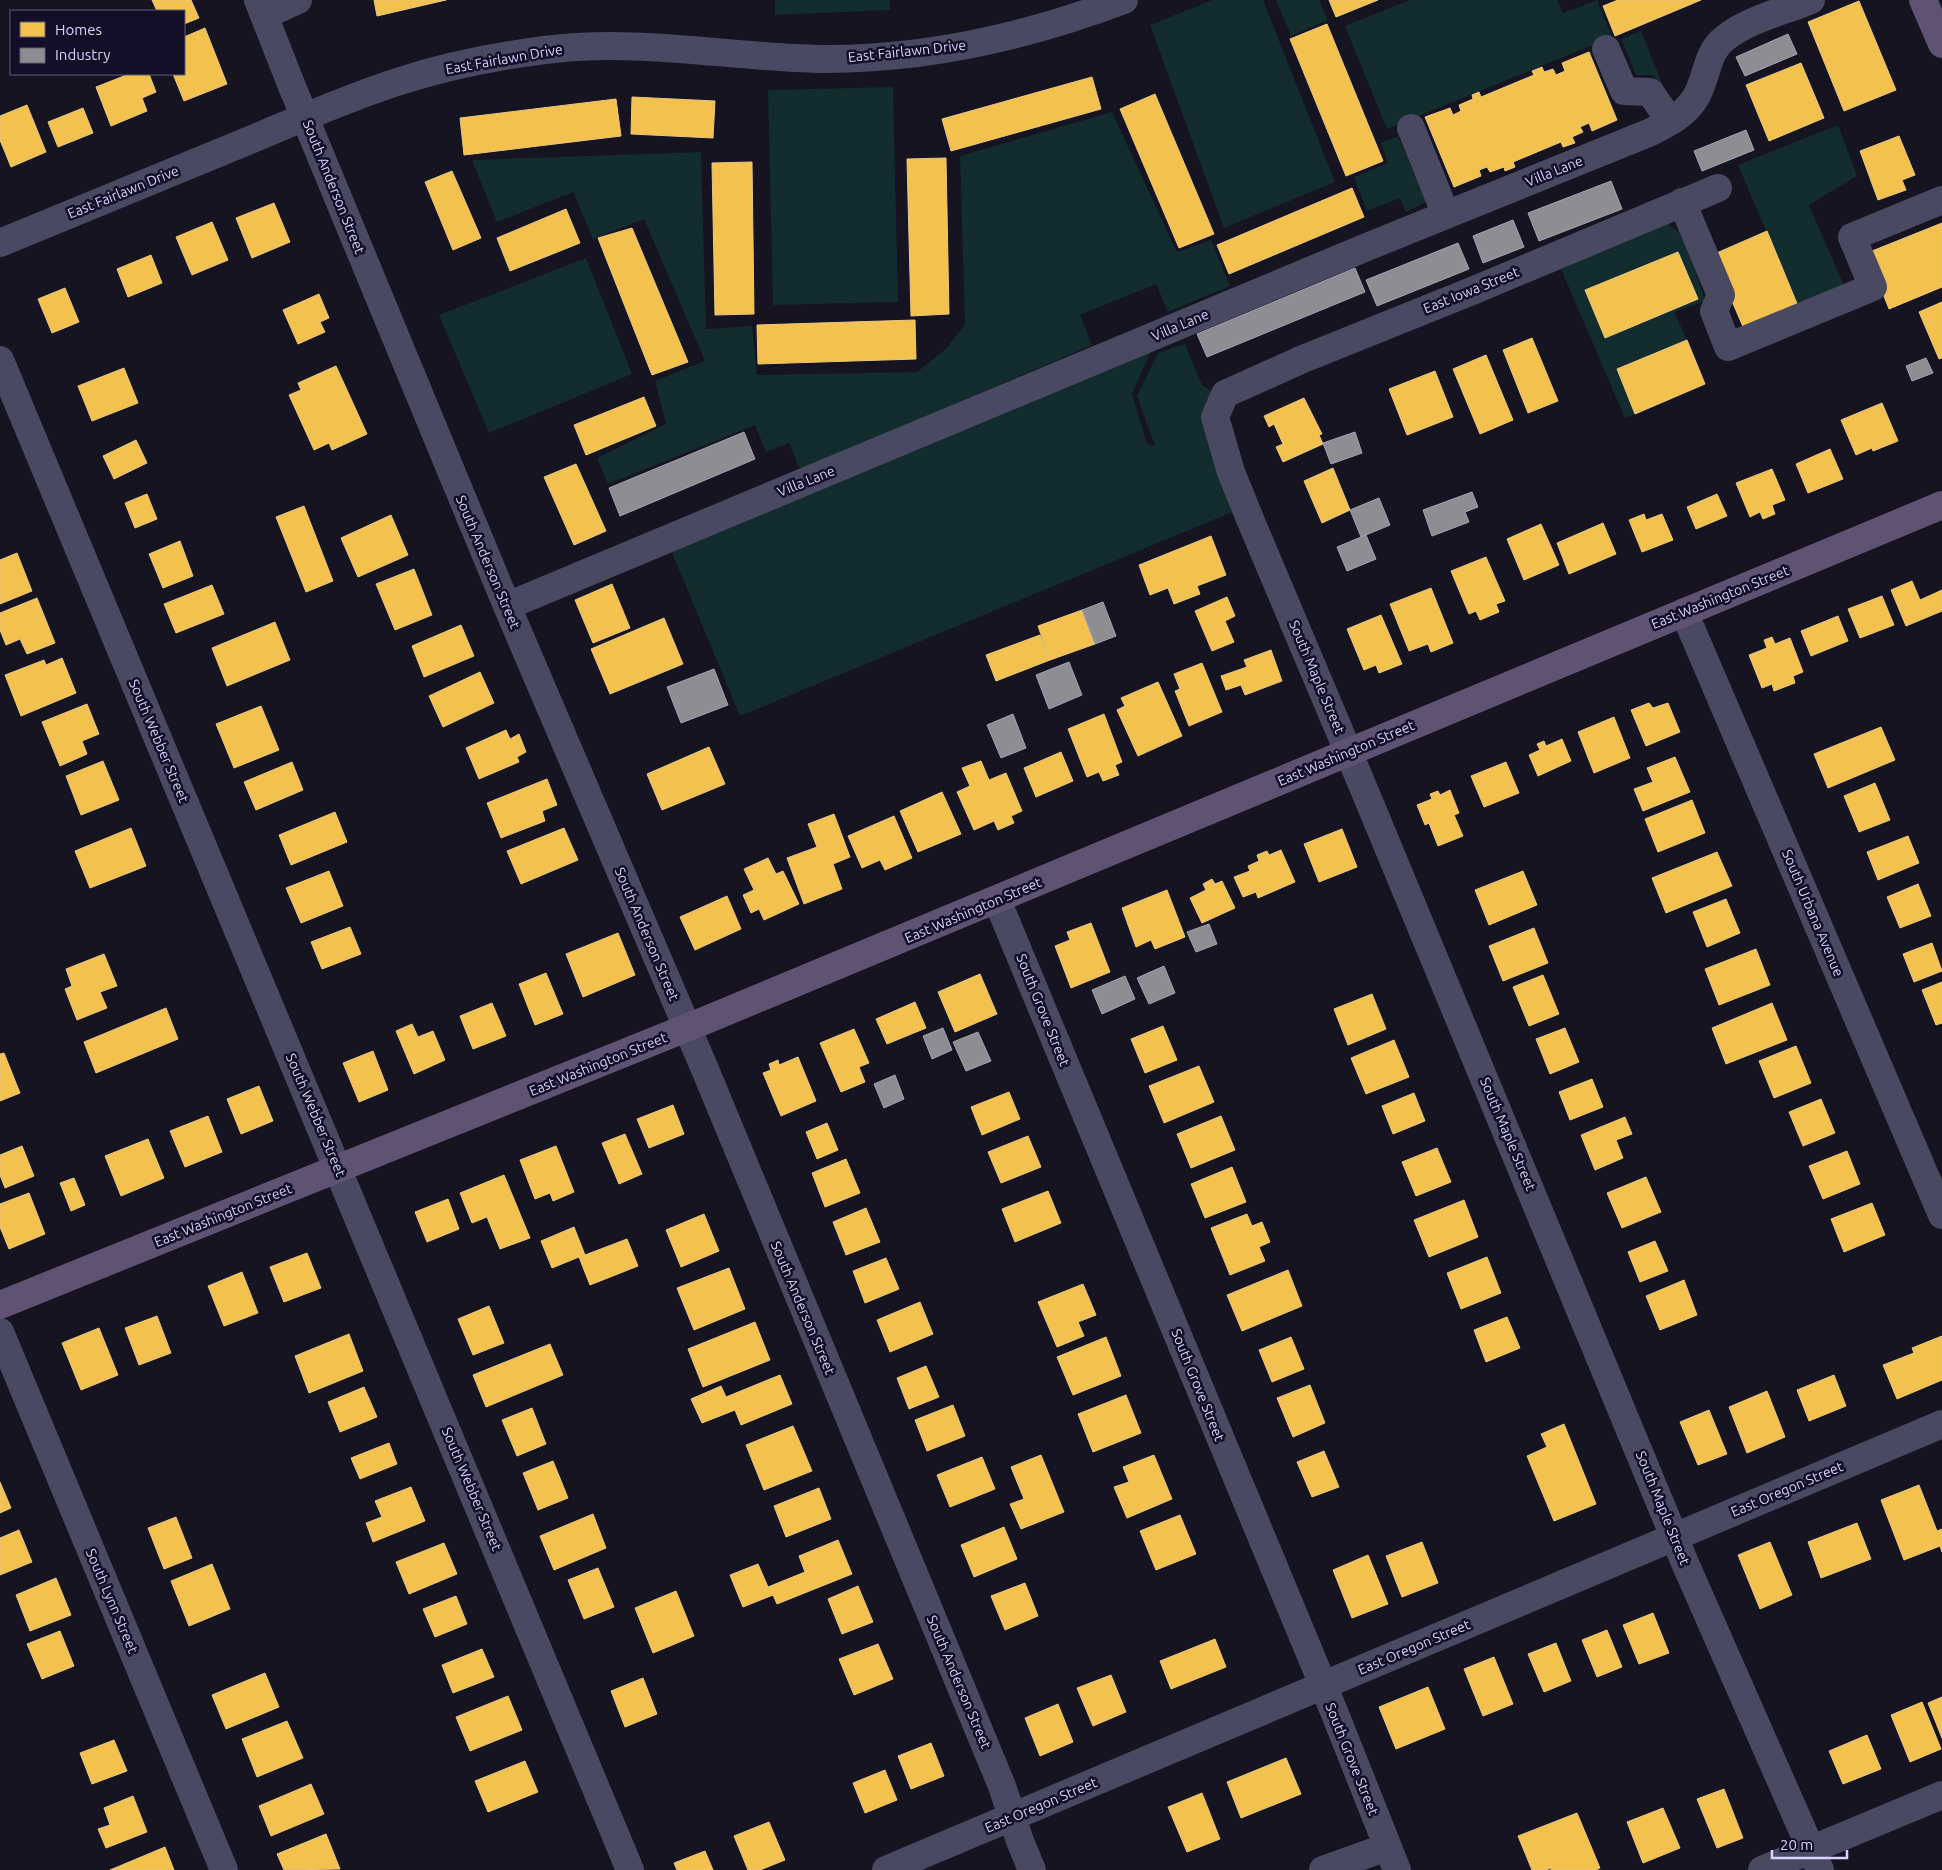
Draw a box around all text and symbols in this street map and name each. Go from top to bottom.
legend [10,10,185,75]
text: Homes [55,21,102,38]
street label: East Fairlawn Drive [847,37,967,65]
street label: East Fairlawn Drive [444,41,564,77]
text: Industry [55,46,110,63]
street label: South Anderson Street [300,118,368,257]
street label: Villa Lane [1523,152,1585,190]
street label: East Fairlawn Drive [65,162,181,222]
street label: East Iowa Street [1421,263,1522,317]
street label: Villa Lane [1149,306,1211,344]
street label: Villa Lane [775,462,837,500]
street label: South Anderson Street [453,493,524,631]
street label: East Washington Street [1649,562,1792,632]
street label: South Maple Street [1286,618,1348,736]
street label: South Webber Street [126,677,192,806]
street label: East Washington Street [1275,717,1417,789]
street label: South Urbana Avenue [1779,847,1847,979]
street label: South Anderson Street [612,865,683,1003]
street label: East Washington Street [902,874,1044,946]
street label: South Grove Street [1013,951,1073,1069]
street label: East Washington Street [527,1029,670,1099]
street label: South Webber Street [283,1051,349,1180]
street label: South Maple Street [1477,1075,1539,1193]
street label: East Washington Street [152,1180,295,1250]
street label: South Anderson Street [768,1239,839,1377]
street label: South Grove Street [1168,1326,1228,1444]
street label: South Webber Street [439,1425,505,1554]
street label: South Maple Street [1633,1449,1693,1568]
street label: East Oregon Street [1729,1458,1846,1520]
street label: South Lynn Street [83,1546,141,1656]
street label: South Anderson Street [924,1613,995,1751]
street label: East Oregon Street [1356,1616,1473,1678]
street label: South Grove Street [1322,1700,1382,1818]
street label: East Oregon Street [983,1774,1100,1836]
scale bar [1772,1828,1847,1860]
text: 20 m [1780,1836,1813,1853]

